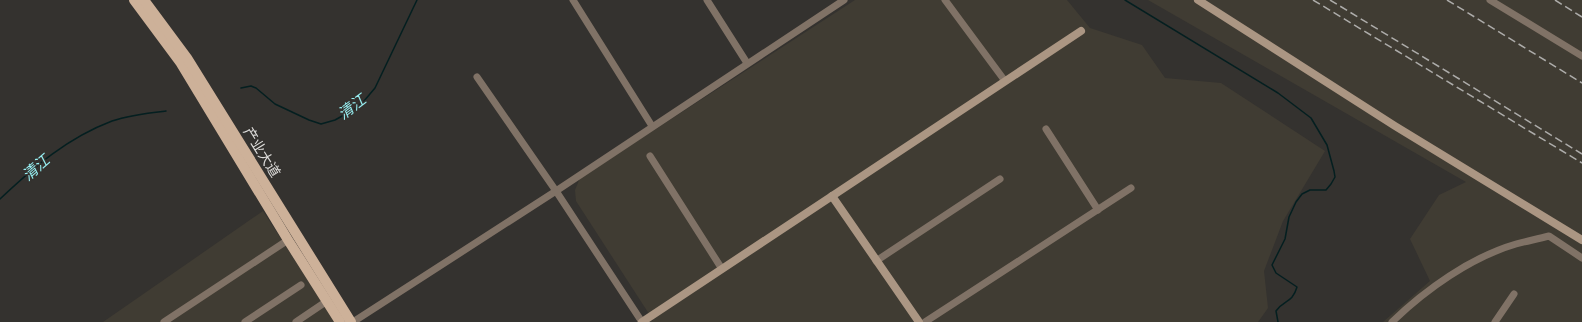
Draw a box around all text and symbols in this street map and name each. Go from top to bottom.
water label: 清江 [335,90,371,123]
street label: 产业大道 [240,123,284,181]
water label: 清江 [19,150,55,185]

